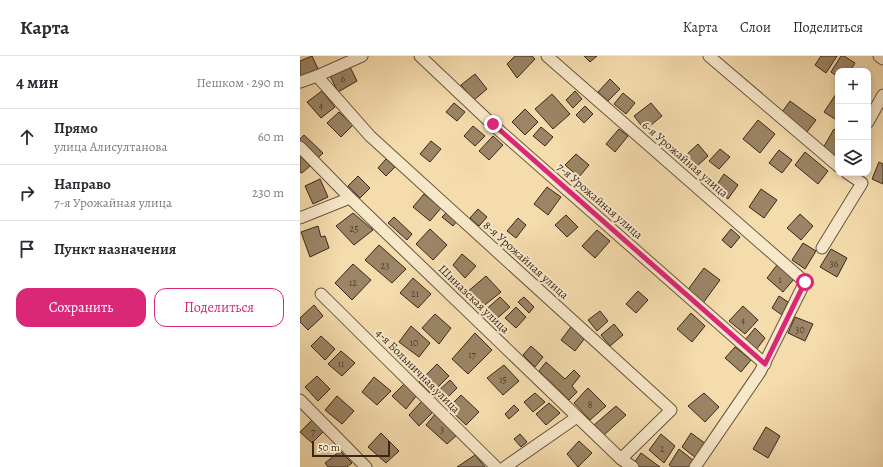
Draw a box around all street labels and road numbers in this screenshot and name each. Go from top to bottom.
street label: 6-я Урожайная улица [639,117,732,201]
street label: 7-я Урожайная улица [554,159,647,243]
street label: 8-я Урожайная улица [480,217,572,303]
street label: Шиназская улица [435,261,513,337]
street label: 4-я Больничная улица [372,325,464,417]

